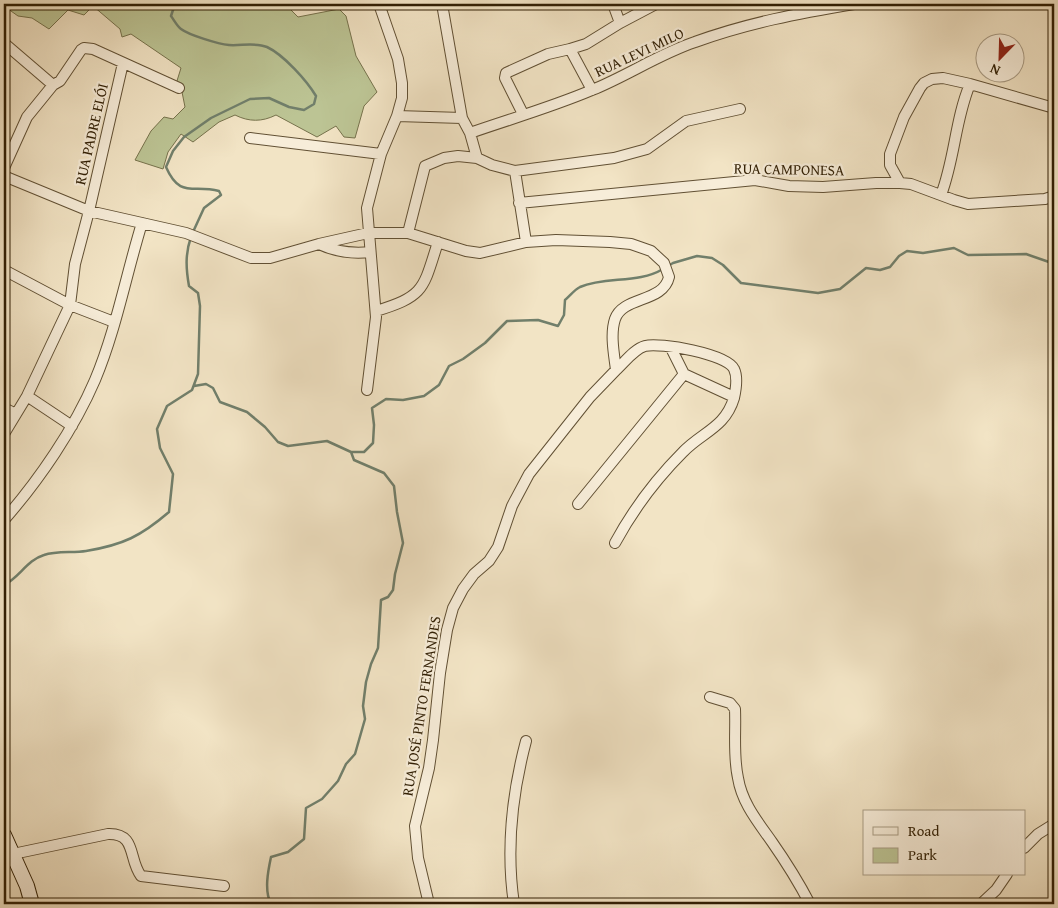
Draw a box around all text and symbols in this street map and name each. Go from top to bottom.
street label: RUA LEVI MILO [591,22,687,82]
north arrow [976,32,1026,82]
text: N [986,59,1003,81]
street label: RUA PADRE ELÓI [69,81,113,187]
street label: RUA CAMPONESA [734,158,844,180]
street label: RUA JOSÉ PINTO FERNANDES [396,615,446,797]
legend [863,810,1026,876]
text: Road [908,820,939,841]
text: Park [908,844,937,865]

